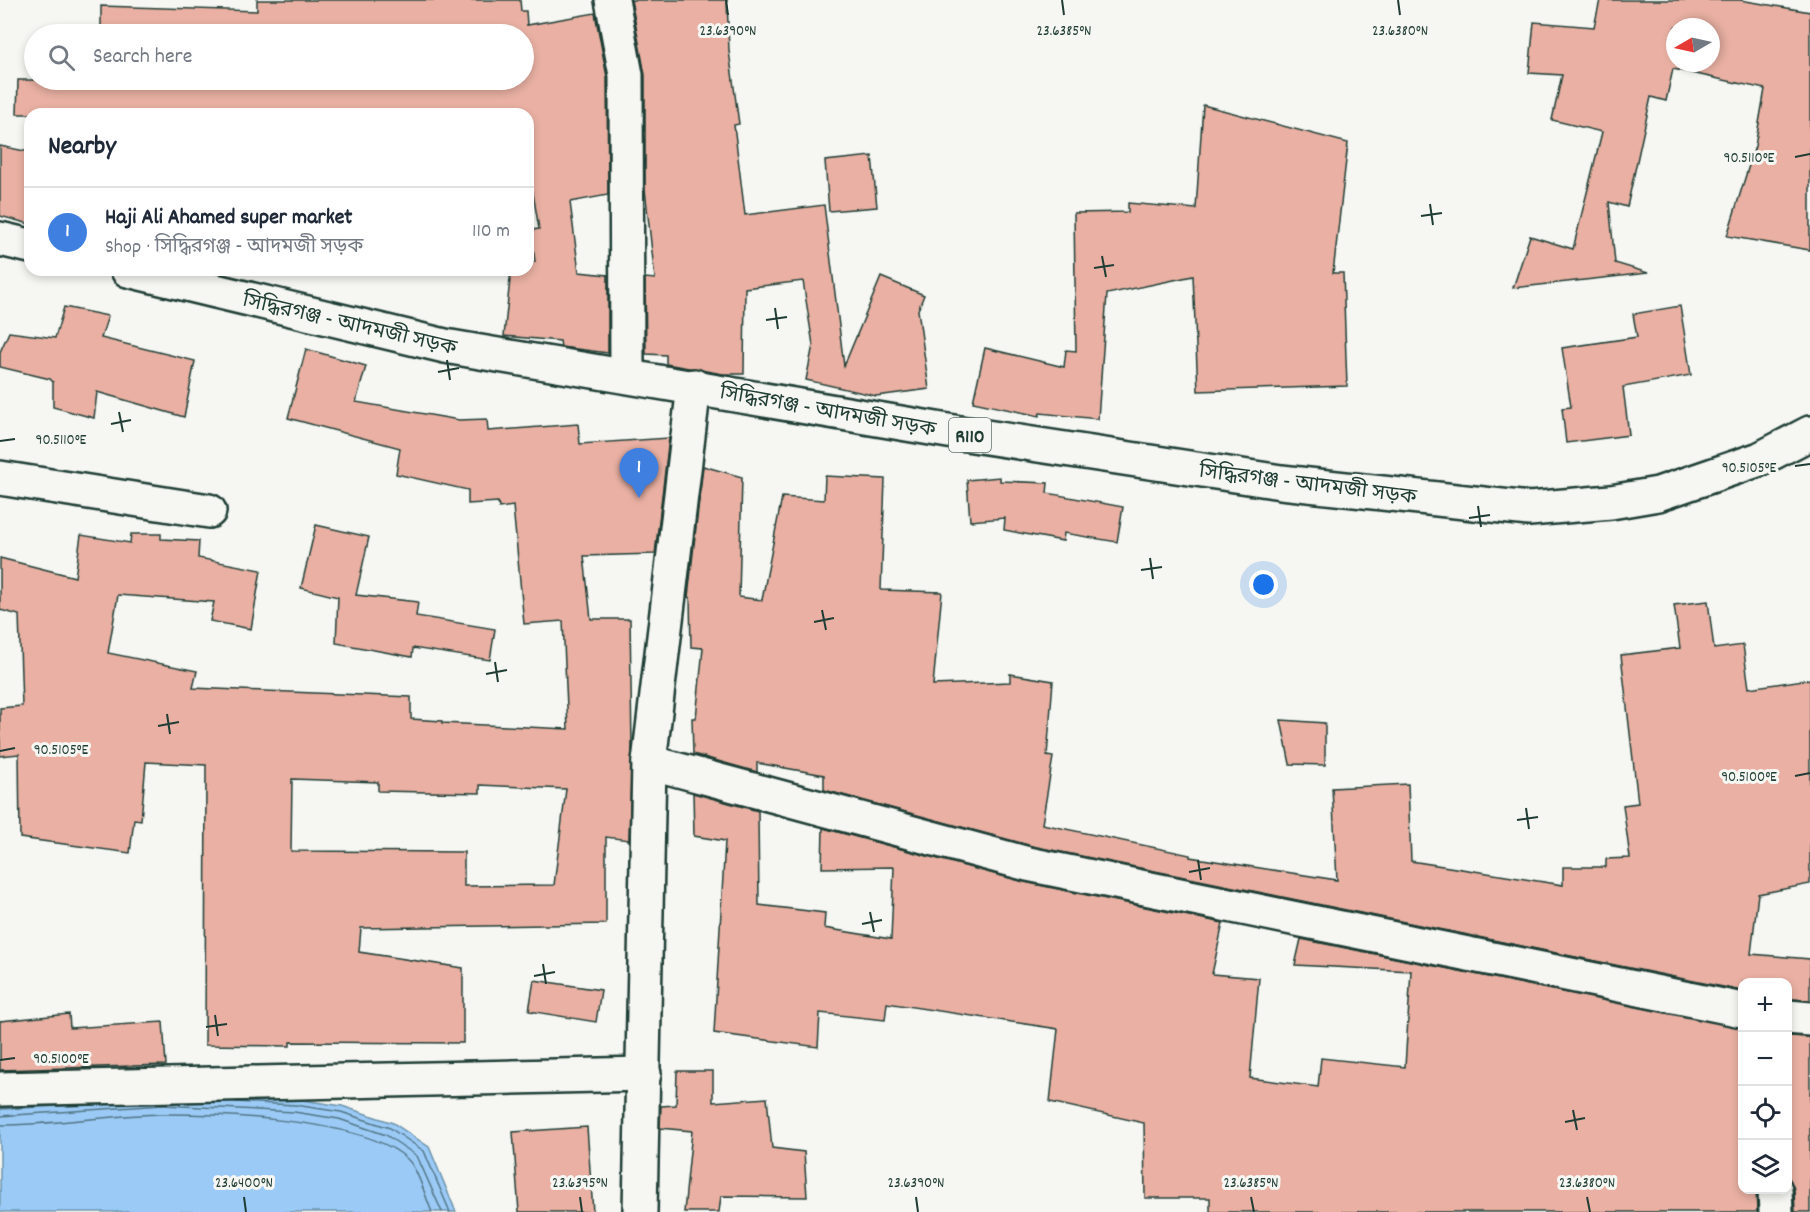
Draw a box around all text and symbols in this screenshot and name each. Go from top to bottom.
north arrow [1666,18,1720,72]
text: 23.6390°N [700,21,757,43]
text: 23.6385°N [1037,21,1091,43]
text: 23.6380°N [1372,21,1428,43]
search box [24,24,534,90]
icon: search [45,41,78,74]
text: Search here [93,42,192,73]
text: Nearby [48,129,116,166]
text: 90.5110°E [1724,148,1775,170]
text: Haji Ali Ahamed super market [105,203,352,234]
text: 1 [65,218,70,246]
text: 110 m [472,218,510,246]
text: Shop · সিদ্ধিরগঞ্জ - আদমজী সড়ক [105,234,363,262]
street label: সিদ্ধিরগঞ্জ - আদমজী সড়ক [238,286,460,365]
street label: সিদ্ধিরগঞ্জ - আদমজী সড়ক [716,379,939,447]
road number: R110 [949,418,991,452]
text: 90.5110°E [36,430,87,452]
pin: 1 [620,448,658,498]
street label: সিদ্ধিরগঞ্জ - আদমজী সড়ক [1196,458,1419,514]
text: 90.5105°E [1722,458,1776,480]
your location [1249,570,1278,599]
text: 90.5105°E [34,740,88,762]
text: 90.5100°E [1721,767,1777,789]
map controls [1738,978,1792,1194]
button: + [1738,978,1792,1032]
button: − [1738,1032,1792,1086]
text: 90.5100°E [33,1049,89,1071]
button: locate [1738,1086,1792,1140]
button: layers [1738,1140,1792,1194]
text: 23.6400°N [215,1173,273,1195]
text: 23.6395°N [552,1173,608,1195]
text: 23.6390°N [888,1173,945,1195]
text: 23.6385°N [1224,1173,1278,1195]
text: 23.6380°N [1559,1173,1615,1195]

